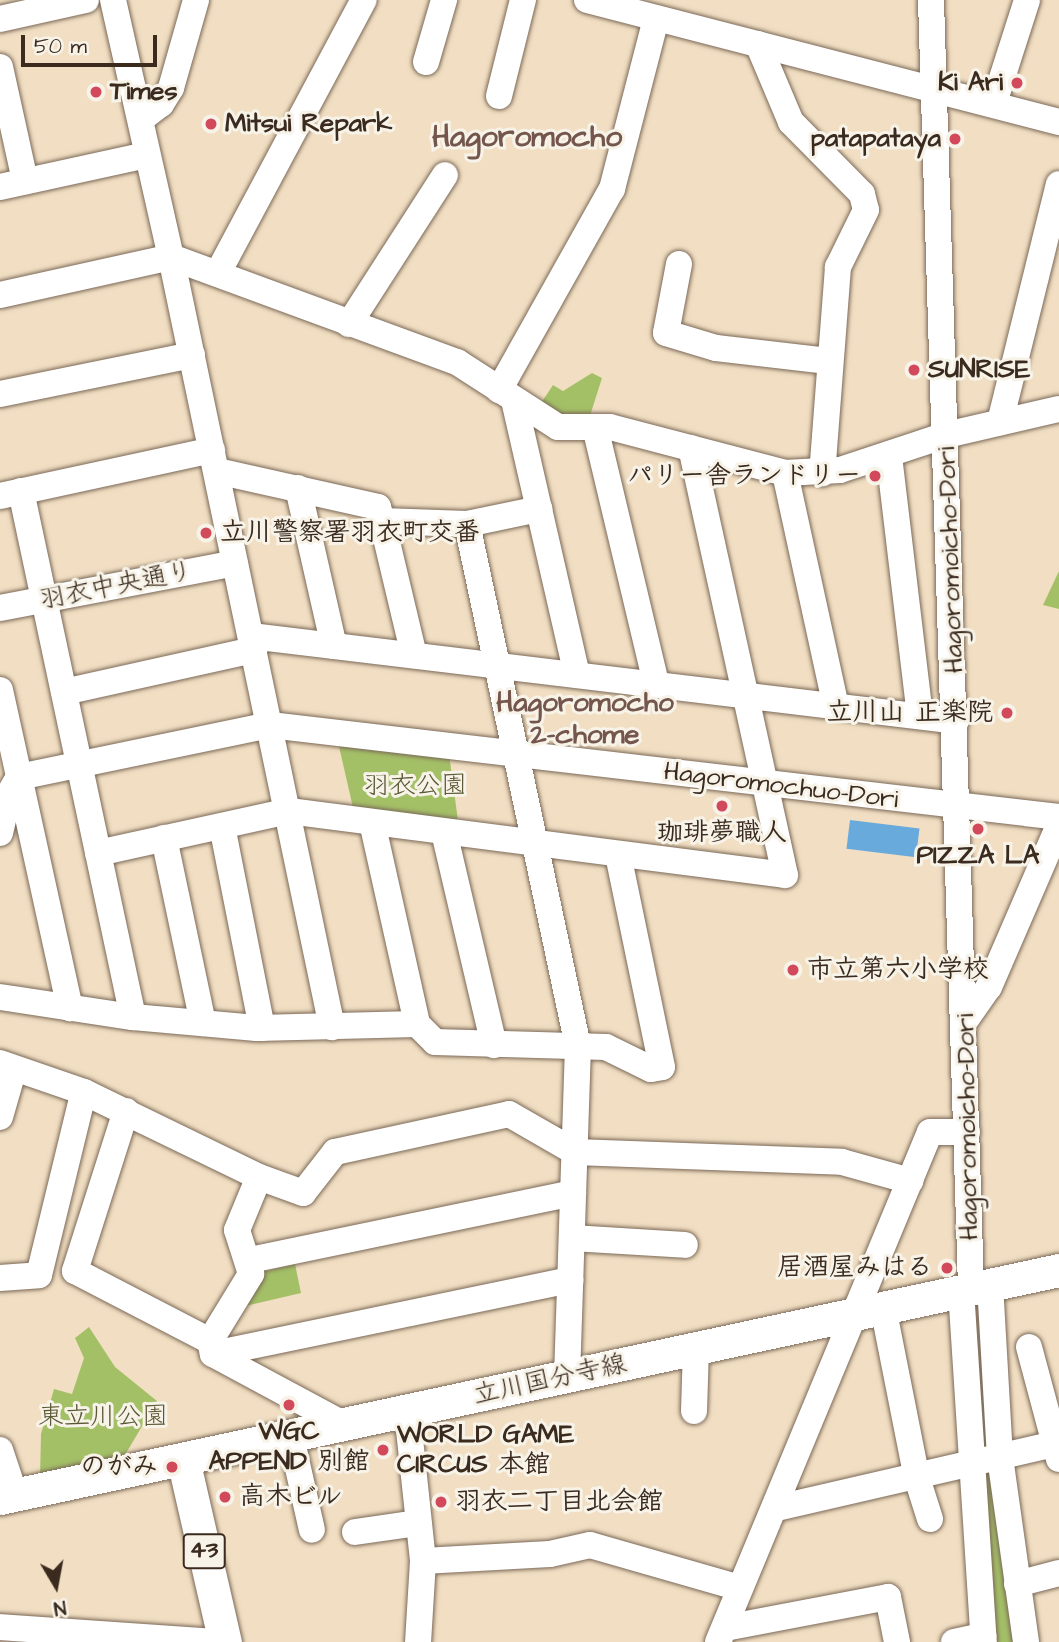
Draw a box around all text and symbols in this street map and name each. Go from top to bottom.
scale bar [24,21,161,65]
text: 50 m [34,32,87,61]
place label: Ki Ari [938,67,1003,99]
marker: Ki Ari [1009,75,1025,91]
place label: Times [110,76,177,108]
marker: Times [88,84,104,100]
place label: Mitsui Repark [225,108,392,140]
marker: Mitsui Repark [203,116,219,132]
district label: Hagoromocho [432,119,622,155]
place label: patapataya [811,123,941,155]
marker: patapataya [947,131,963,147]
place label: SUNRISE [928,354,1030,386]
marker: SUNRISE [906,362,922,378]
street label: Hagoromoicho-Dori [931,446,971,674]
place label: パリー舎ランドリー [627,460,861,492]
marker: パリー舎ランドリー [867,468,883,484]
place label: 立川警察署羽衣町交番 [220,517,480,549]
marker: 立川警察署羽衣町交番 [198,525,214,541]
street label: 羽衣中央通り [36,556,196,616]
district label: Hagoromocho 2-chome [496,686,674,752]
place label: 立川山 正楽院 [827,697,993,729]
marker: 立川山 正楽院 [999,705,1015,721]
street label: Hagoromochuo-Dori [662,756,900,816]
park label: 羽衣公園 [363,770,467,802]
marker: 珈琲夢職人 [714,798,730,814]
place label: 珈琲夢職人 [657,817,787,849]
marker: PIZZA LA [970,821,986,837]
place label: PIZZA LA [916,840,1040,872]
place label: 市立第六小学校 [807,954,989,986]
marker: 市立第六小学校 [785,962,801,978]
street label: Hagoromoicho-Dori [950,1013,986,1241]
place label: 居酒屋みはる [777,1252,933,1284]
marker: 居酒屋みはる [939,1260,955,1276]
street label: 立川国分寺線 [470,1349,630,1411]
marker: WGC APPEND 別館 [281,1397,297,1413]
park label: 東立川公園 [38,1401,168,1433]
place label: WGC APPEND 別館 [209,1416,369,1478]
place label: WORLD GAME CIRCUS 本館 [397,1419,574,1480]
marker: WORLD GAME CIRCUS 本館 [375,1442,391,1458]
place label: のがみ [80,1451,158,1483]
marker: のがみ [164,1459,180,1475]
place label: 高木ビル [239,1481,343,1513]
place label: 羽衣二丁目北会館 [455,1486,663,1518]
marker: 高木ビル [217,1489,233,1505]
marker: 羽衣二丁目北会館 [433,1494,449,1510]
road number: 43 [181,1531,227,1572]
north arrow [21,1551,91,1621]
text: N [52,1593,68,1622]

